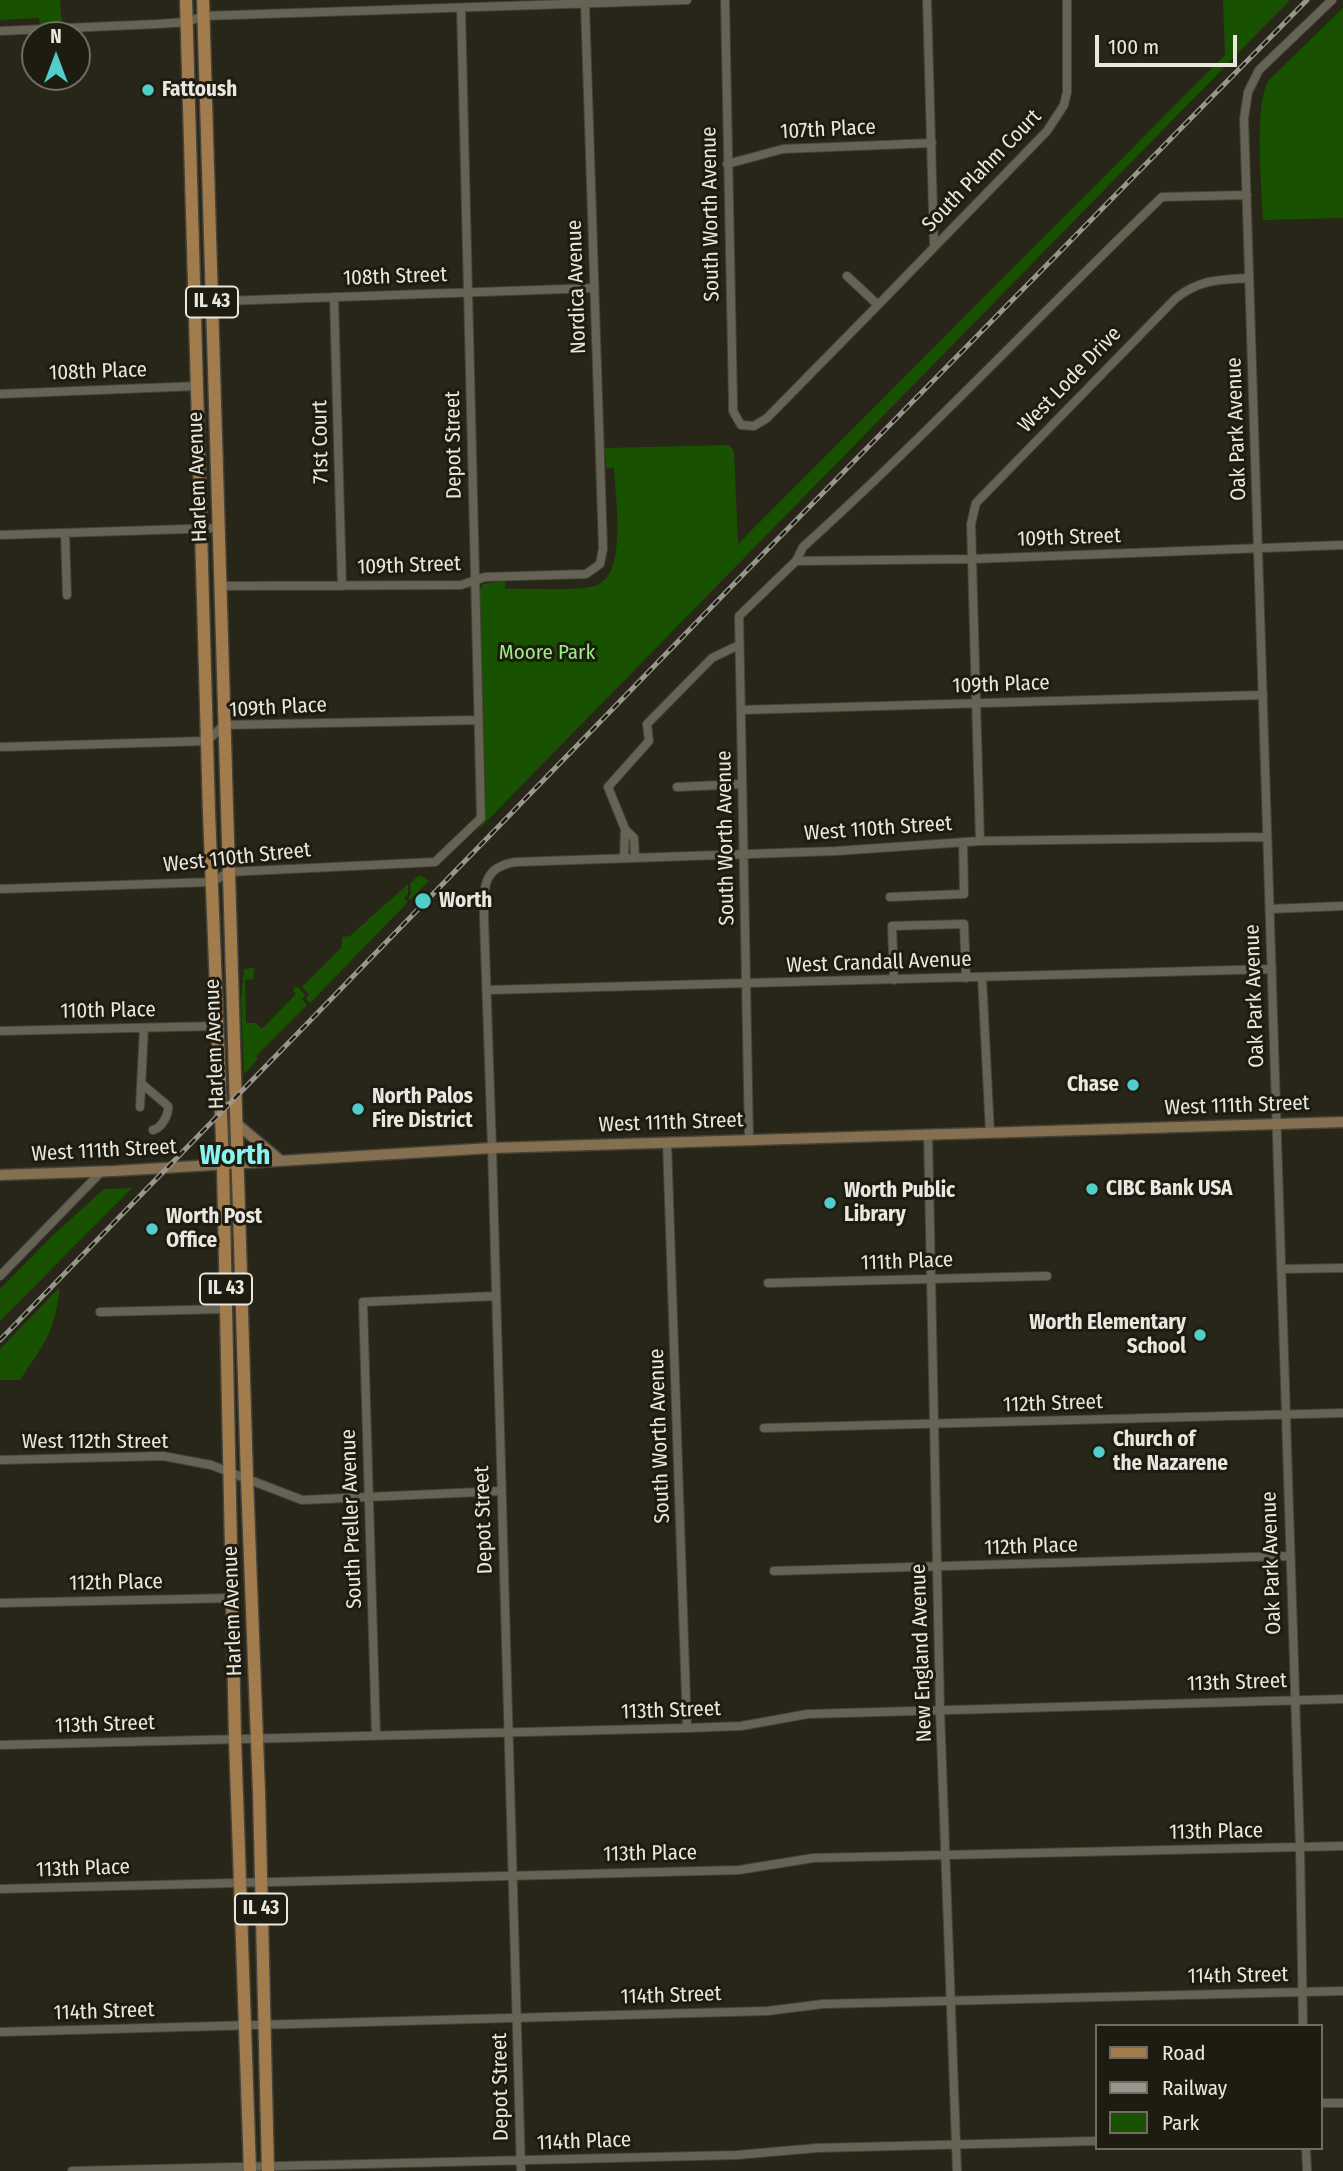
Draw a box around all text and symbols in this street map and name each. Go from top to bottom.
north arrow [21,21,91,91]
scale bar [1098,21,1240,65]
text: N [50,25,62,48]
text: 100 m [1108,34,1159,60]
place label: Fattoush [162,77,237,103]
marker: Fattoush [140,82,156,98]
street label: South Plahm Court [917,105,1047,237]
street label: 107th Place [780,115,876,145]
street label: South Worth Avenue [697,126,725,302]
street label: Nordica Avenue [562,220,592,354]
street label: 108th Street [343,263,447,291]
road number: IL 43 [186,286,238,318]
street label: West Lode Drive [1013,322,1127,438]
street label: Oak Park Avenue [1222,357,1252,501]
street label: 108th Place [49,358,147,386]
street label: Depot Street [440,391,468,499]
street label: 71st Court [308,400,334,484]
street label: Harlem Avenue [183,411,213,543]
street label: 109th Street [1017,524,1121,552]
street label: 109th Street [357,552,461,580]
park label: Moore Park [499,640,595,666]
street label: 109th Place [952,671,1050,699]
street label: 109th Place [229,693,327,723]
street label: South Worth Avenue [712,750,740,926]
street label: West 110th Street [803,811,953,847]
street label: West 110th Street [162,838,312,878]
place label: Worth [439,888,492,914]
marker: Worth [413,891,433,911]
street label: Oak Park Avenue [1240,924,1270,1068]
street label: West Crandall Avenue [786,947,972,979]
street label: Harlem Avenue [200,978,230,1110]
street label: 110th Place [60,998,156,1024]
place label: Chase [1067,1072,1119,1098]
marker: Chase [1125,1077,1141,1093]
place label: North Palos Fire District [372,1084,473,1134]
street label: West 111th Street [1164,1091,1310,1121]
marker: North Palos Fire District [350,1101,366,1117]
street label: West 111th Street [598,1108,744,1138]
street label: West 111th Street [31,1135,177,1167]
district label: Worth [199,1139,271,1173]
place label: CIBC Bank USA [1106,1176,1232,1202]
place label: Worth Public Library [844,1178,955,1228]
marker: CIBC Bank USA [1084,1181,1100,1197]
marker: Worth Public Library [822,1195,838,1211]
place label: Worth Post Office [166,1204,262,1254]
marker: Worth Post Office [144,1221,160,1237]
street label: 111th Place [860,1248,954,1276]
road number: IL 43 [200,1274,252,1304]
place label: Worth Elementary School [1029,1310,1186,1360]
marker: Worth Elementary School [1192,1327,1208,1343]
street label: South Worth Avenue [644,1348,676,1524]
street label: 112th Street [1003,1390,1103,1418]
place label: Church of the Nazarene [1113,1427,1228,1477]
street label: West 112th Street [22,1429,168,1455]
street label: South Preller Avenue [336,1429,368,1609]
marker: Church of the Nazarene [1091,1444,1107,1460]
street label: Depot Street [470,1465,498,1575]
street label: Oak Park Avenue [1257,1491,1287,1635]
street label: 112th Place [984,1533,1078,1561]
street label: Harlem Avenue [218,1545,248,1677]
street label: New England Avenue [906,1563,938,1743]
street label: 112th Place [69,1570,163,1596]
street label: 113th Street [1187,1669,1287,1697]
street label: 113th Street [621,1697,721,1725]
street label: 113th Street [55,1711,155,1739]
street label: 113th Place [1169,1819,1263,1845]
street label: 113th Place [603,1841,697,1867]
street label: 113th Place [36,1855,130,1883]
road number: IL 43 [235,1894,287,1924]
street label: 114th Street [1187,1963,1289,1989]
street label: 114th Street [620,1982,722,2010]
street label: 114th Street [53,1998,155,2026]
legend [1094,2024,1322,2150]
street label: Depot Street [487,2033,515,2141]
text: Road [1162,2040,1206,2066]
text: Railway [1162,2075,1227,2101]
text: Park [1162,2110,1199,2136]
street label: 114th Place [536,2128,632,2156]

